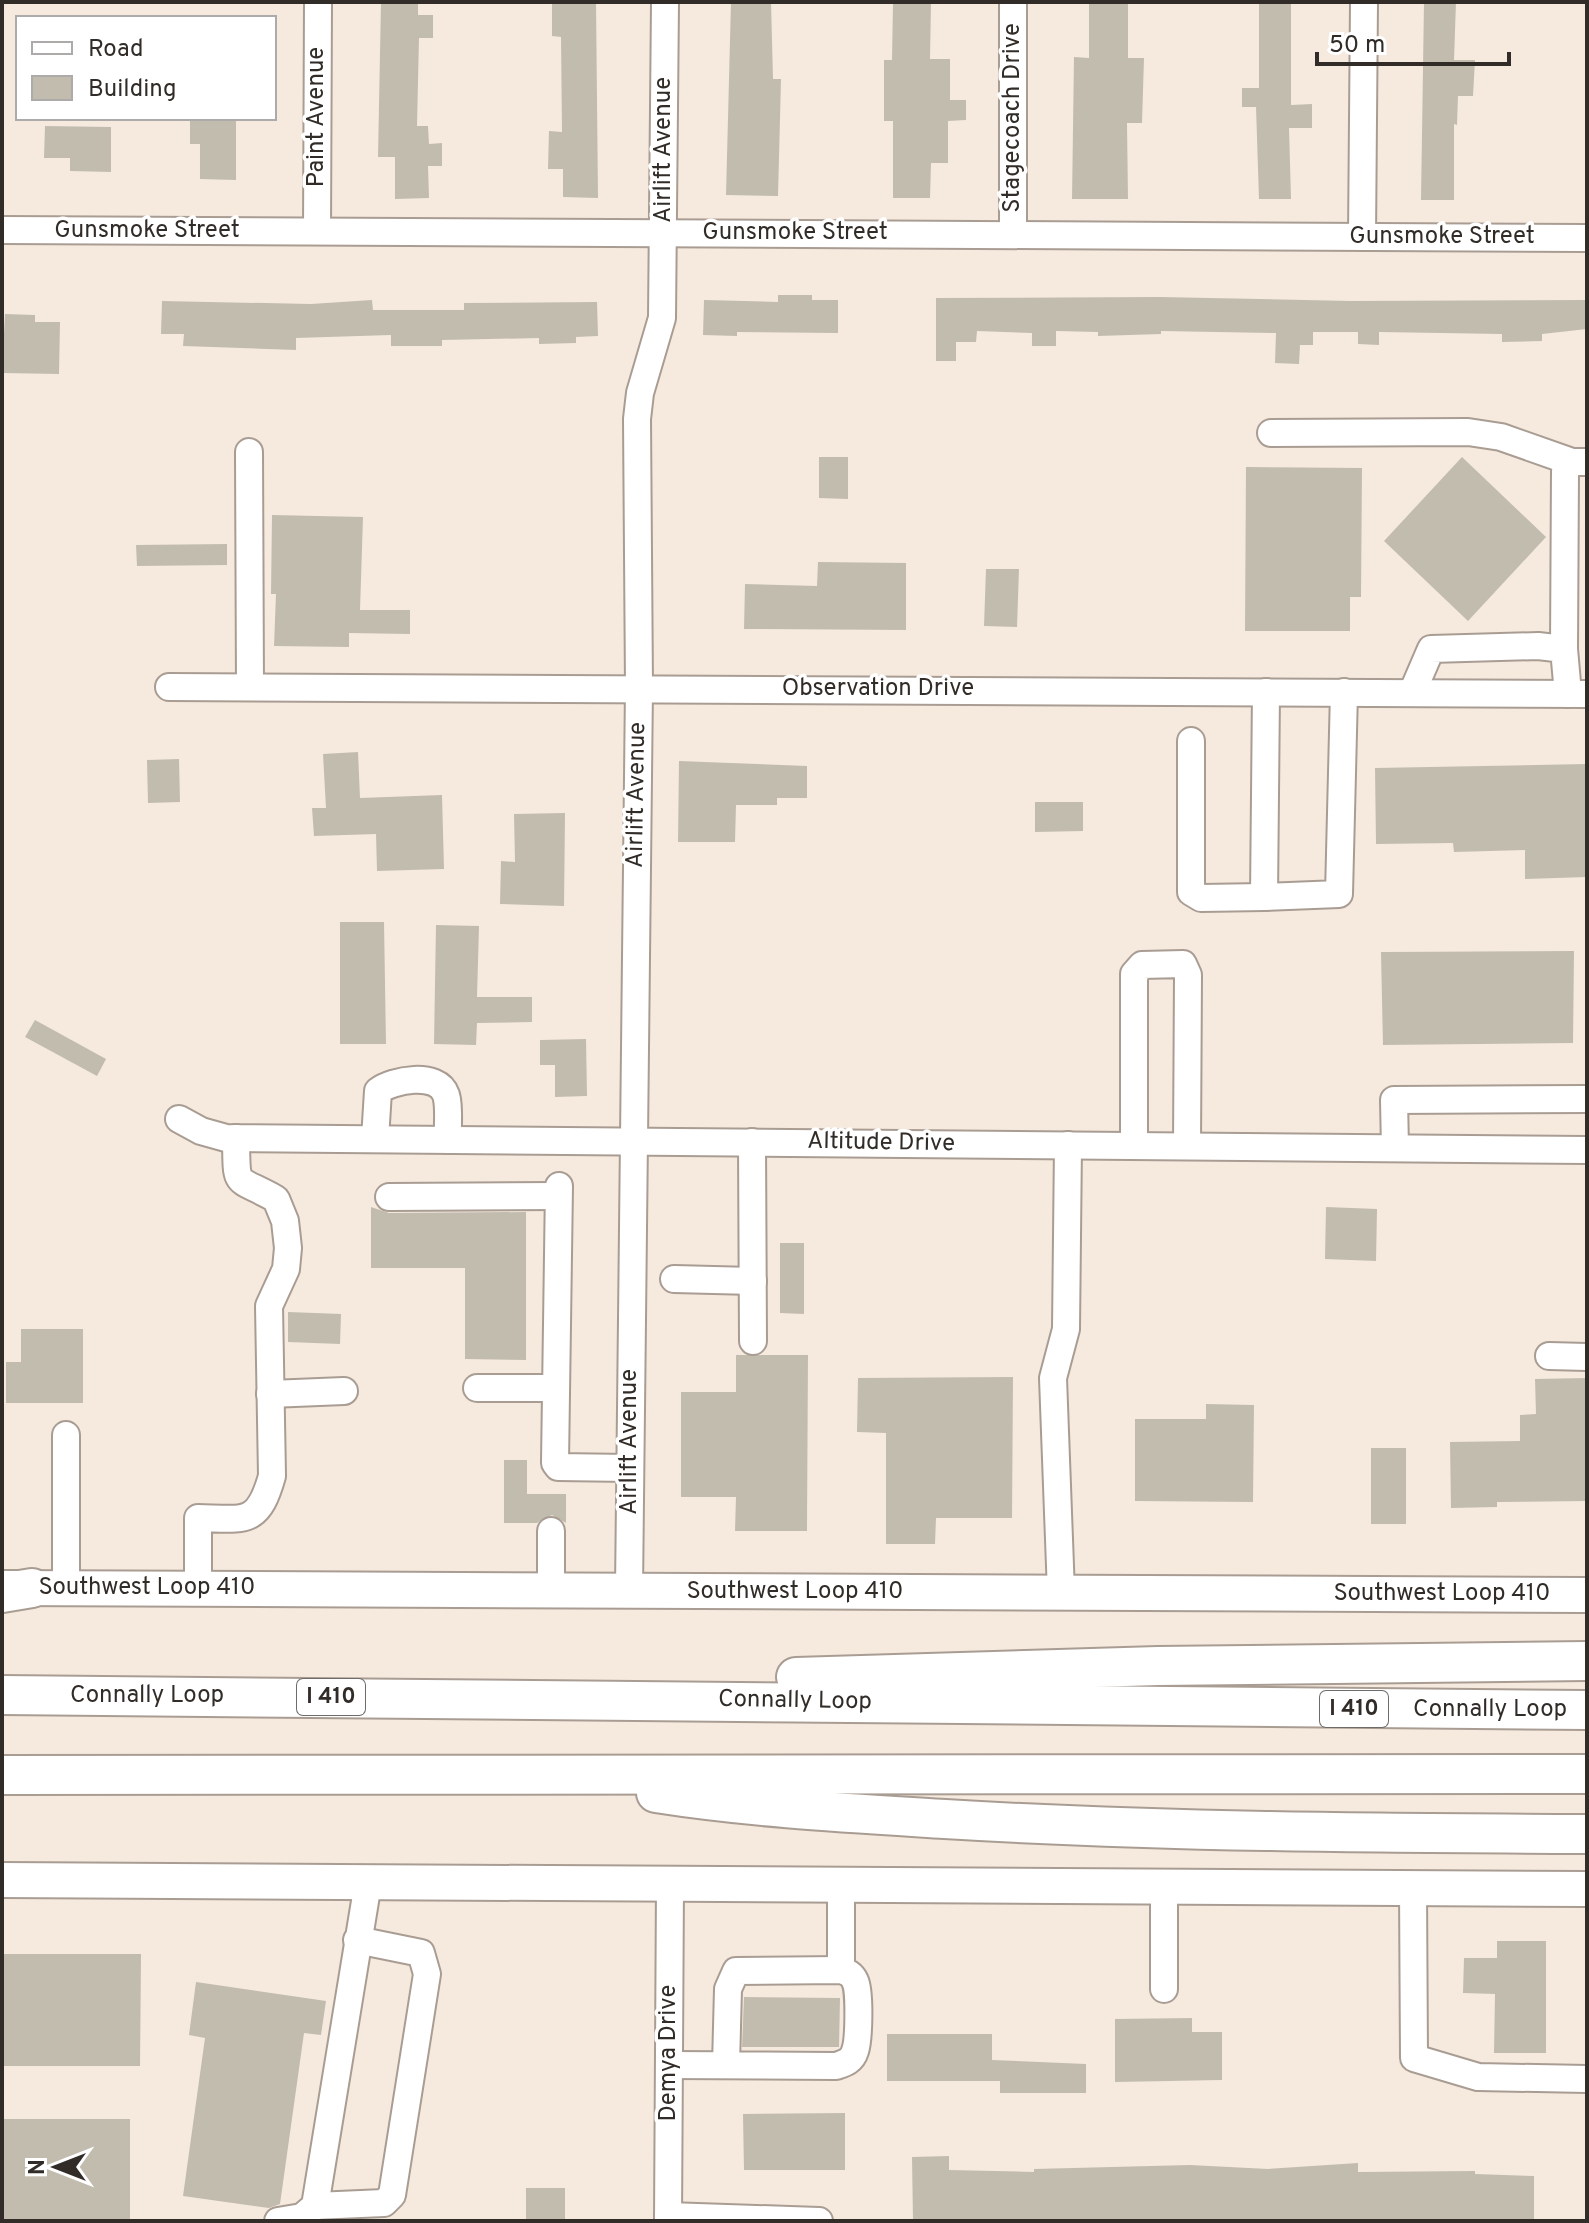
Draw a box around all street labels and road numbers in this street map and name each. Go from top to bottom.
street label: Stagecoach Drive [998,23,1028,213]
street label: Paint Avenue [302,47,332,187]
street label: Airlift Avenue [649,77,679,223]
street label: Gunsmoke Street [54,216,240,246]
street label: Gunsmoke Street [702,218,888,248]
street label: Gunsmoke Street [1349,222,1535,252]
street label: Observation Drive [782,674,974,704]
street label: Airlift Avenue [621,722,653,868]
street label: Altitude Drive [807,1127,955,1159]
street label: Airlift Avenue [615,1369,645,1515]
street label: Southwest Loop 410 [39,1573,255,1603]
street label: Southwest Loop 410 [687,1577,903,1607]
street label: Southwest Loop 410 [1334,1579,1550,1609]
road number: I 410 [297,1679,365,1715]
street label: Connally Loop [70,1681,224,1711]
street label: Connally Loop [718,1685,872,1717]
road number: I 410 [1320,1691,1388,1727]
street label: Connally Loop [1413,1695,1567,1725]
street label: Demya Drive [654,1985,684,2121]

